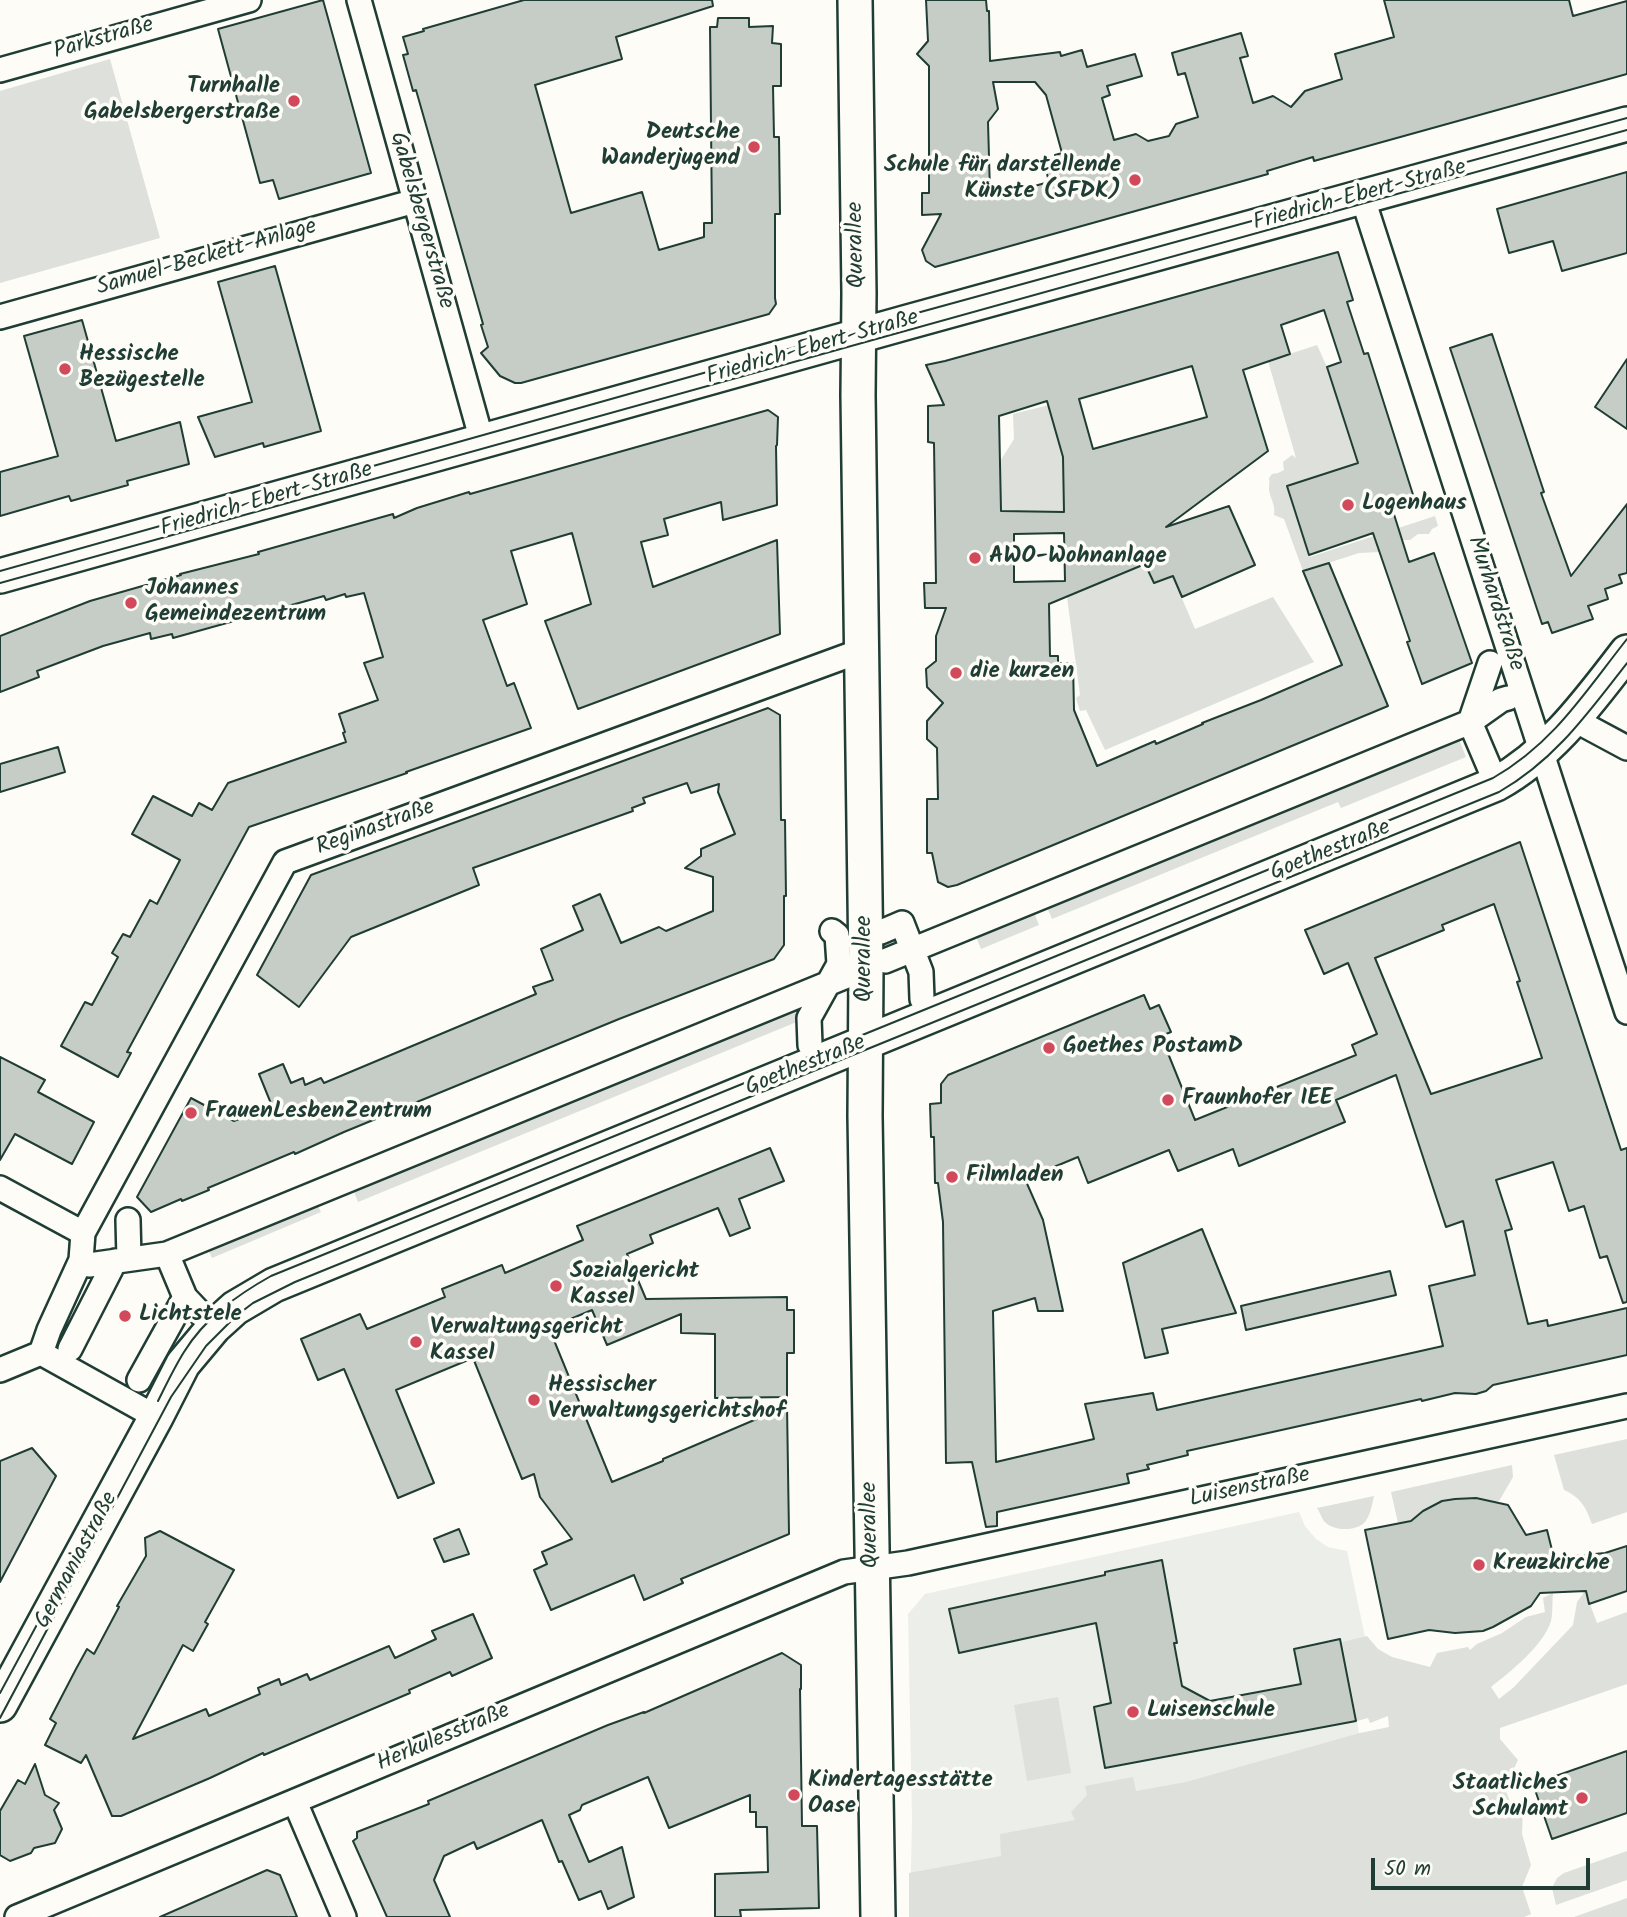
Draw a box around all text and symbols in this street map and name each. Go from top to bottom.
street label: Parkstraße [51,13,157,67]
place label: Turnhalle Gabelsbergerstraße [84,74,280,128]
marker: Turnhalle Gabelsbergerstraße [286,93,302,109]
place label: Deutsche Wanderjugend [601,120,740,174]
street label: Gabelsbergerstraße [382,129,458,313]
marker: Deutsche Wanderjugend [746,139,762,155]
place label: Schule für darstellende Künste (SFDK) [884,153,1121,207]
street label: Friedrich-Ebert-Straße [1250,155,1470,239]
marker: Schule für darstellende Künste (SFDK) [1127,172,1143,188]
street label: Querallee [843,202,873,288]
street label: Samuel-Beckett-Anlage [94,214,320,304]
street label: Friedrich-Ebert-Straße [704,305,922,393]
place label: Hessische Bezügestelle [79,342,205,396]
marker: Hessische Bezügestelle [57,361,73,377]
street label: Friedrich-Ebert-Straße [158,457,376,545]
place label: Logenhaus [1362,491,1467,519]
marker: Logenhaus [1340,497,1356,513]
street label: Murhardstraße [1459,533,1529,675]
place label: AWO-Wohnanlage [989,544,1167,572]
marker: AWO-Wohnanlage [967,550,983,566]
place label: Johannes Gemeindezentrum [145,576,326,630]
marker: Johannes Gemeindezentrum [123,595,139,611]
place label: die kurzen [970,659,1074,687]
marker: die kurzen [948,665,964,681]
street label: Reginastraße [313,795,439,863]
street label: Goethestraße [1267,815,1395,889]
street label: Querallee [852,916,880,1002]
street label: Goethestraße [742,1030,870,1104]
place label: Goethes PostamD [1063,1034,1243,1062]
marker: Goethes PostamD [1041,1040,1057,1056]
place label: Fraunhofer IEE [1182,1086,1333,1114]
marker: Fraunhofer IEE [1160,1092,1176,1108]
place label: FrauenLesbenZentrum [205,1099,432,1127]
marker: FrauenLesbenZentrum [183,1105,199,1121]
place label: Filmladen [966,1163,1064,1191]
marker: Filmladen [944,1169,960,1185]
place label: Sozialgericht Kassel [570,1259,699,1313]
marker: Sozialgericht Kassel [548,1278,564,1294]
place label: Lichtstele [139,1302,242,1330]
marker: Lichtstele [117,1308,133,1324]
place label: Verwaltungsgericht Kassel [430,1315,623,1369]
marker: Verwaltungsgericht Kassel [408,1334,424,1350]
place label: Hessischer Verwaltungsgerichtshof [548,1373,785,1427]
marker: Hessischer Verwaltungsgerichtshof [526,1392,542,1408]
street label: Luisenstraße [1187,1463,1313,1515]
street label: Querallee [857,1482,887,1568]
street label: Germaniastraße [30,1488,126,1634]
place label: Kreuzkirche [1493,1551,1610,1579]
marker: Kreuzkirche [1471,1557,1487,1573]
place label: Luisenschule [1147,1698,1275,1726]
street label: Herkulesstraße [373,1699,515,1779]
marker: Luisenschule [1125,1704,1141,1720]
place label: Kindertagesstätte Oase [808,1768,993,1822]
place label: Staatliches Schulamt [1453,1771,1568,1825]
marker: Kindertagesstätte Oase [786,1787,802,1803]
marker: Staatliches Schulamt [1574,1790,1590,1806]
scale bar [1375,1843,1594,1887]
text: 50 m [1384,1853,1431,1886]

